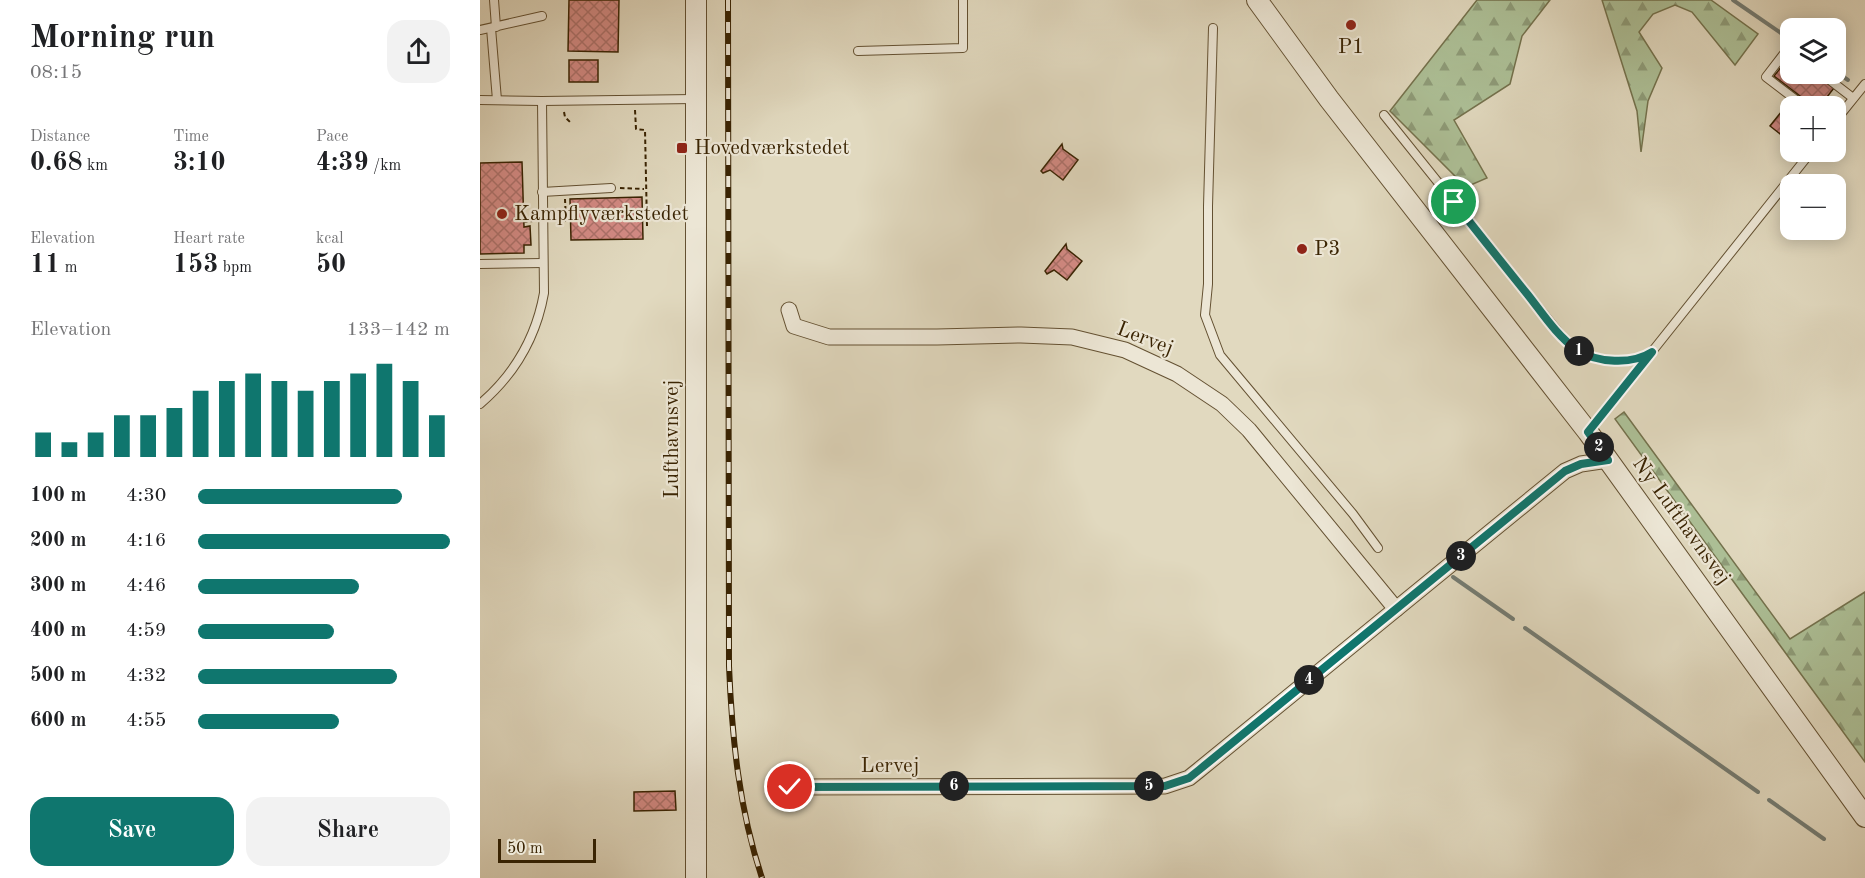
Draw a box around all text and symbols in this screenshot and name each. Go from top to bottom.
marker: P1 [1344,18,1358,32]
map controls [1780,18,1846,240]
button: layers [1780,18,1846,84]
button: share [387,20,450,83]
text: Morning run [30,22,215,55]
place label: P1 [1338,37,1364,58]
text: 08:15 [30,63,82,83]
button: + [1780,96,1846,162]
text: Distance [30,129,90,145]
text: Time [173,129,209,145]
text: Pace [316,129,348,145]
place label: Hovedværkstedet [694,138,850,159]
marker: Hovedværkstedet [675,141,689,155]
text: 0.68 [30,150,83,176]
text: 3:10 [173,150,226,176]
text: 4:39 [316,150,369,176]
text: km [83,158,108,174]
text: /km [369,158,401,174]
button: − [1780,174,1846,240]
pin [1428,176,1479,227]
icon: arrive [1437,185,1470,218]
place label: Kampflyværkstedet [514,204,689,225]
marker: Kampflyværkstedet [495,207,509,221]
text: Elevation [30,231,95,247]
text: Heart rate [173,231,245,247]
text: kcal [316,231,344,247]
place label: P3 [1314,239,1340,260]
marker: P3 [1295,242,1309,256]
text: 11 [30,252,60,278]
text: 153 [173,252,218,278]
text: 50 [316,252,346,278]
text: m [60,260,77,276]
text: bpm [218,260,252,276]
street label: Lervej [1114,319,1176,359]
text: Elevation [30,320,111,340]
text: 133–142 m [347,320,450,340]
pin: 1 [1564,336,1594,366]
text: 1 [1574,343,1584,359]
street label: Lufthavnsvej [662,380,683,498]
pin: 2 [1584,432,1614,462]
text: 2 [1594,439,1604,455]
street label: Ny Lufthavnsvej [1628,453,1734,589]
text: 100 m [30,486,86,506]
text: 4:30 [126,486,166,506]
text: 200 m [30,531,86,551]
text: 4:16 [126,531,166,551]
pin: 3 [1446,541,1476,571]
text: 3 [1456,548,1466,564]
text: 300 m [30,576,86,596]
text: 4:46 [126,576,166,596]
text: 400 m [30,621,86,641]
text: 4:59 [126,621,166,641]
pin: 4 [1294,665,1324,695]
text: 500 m [30,666,86,686]
text: 4:32 [126,666,166,686]
text: 4 [1304,672,1314,688]
text: 600 m [30,711,86,731]
text: 4:55 [126,711,166,731]
street label: Lervej [861,756,919,777]
pin [764,761,815,812]
icon: check [773,770,806,803]
pin: 6 [939,771,969,801]
pin: 5 [1134,771,1164,801]
text: 6 [949,778,959,794]
text: 5 [1144,778,1154,794]
button: Save [30,797,234,866]
button: Share [246,797,450,866]
scale bar [498,836,596,864]
text: 50 m [507,841,543,857]

